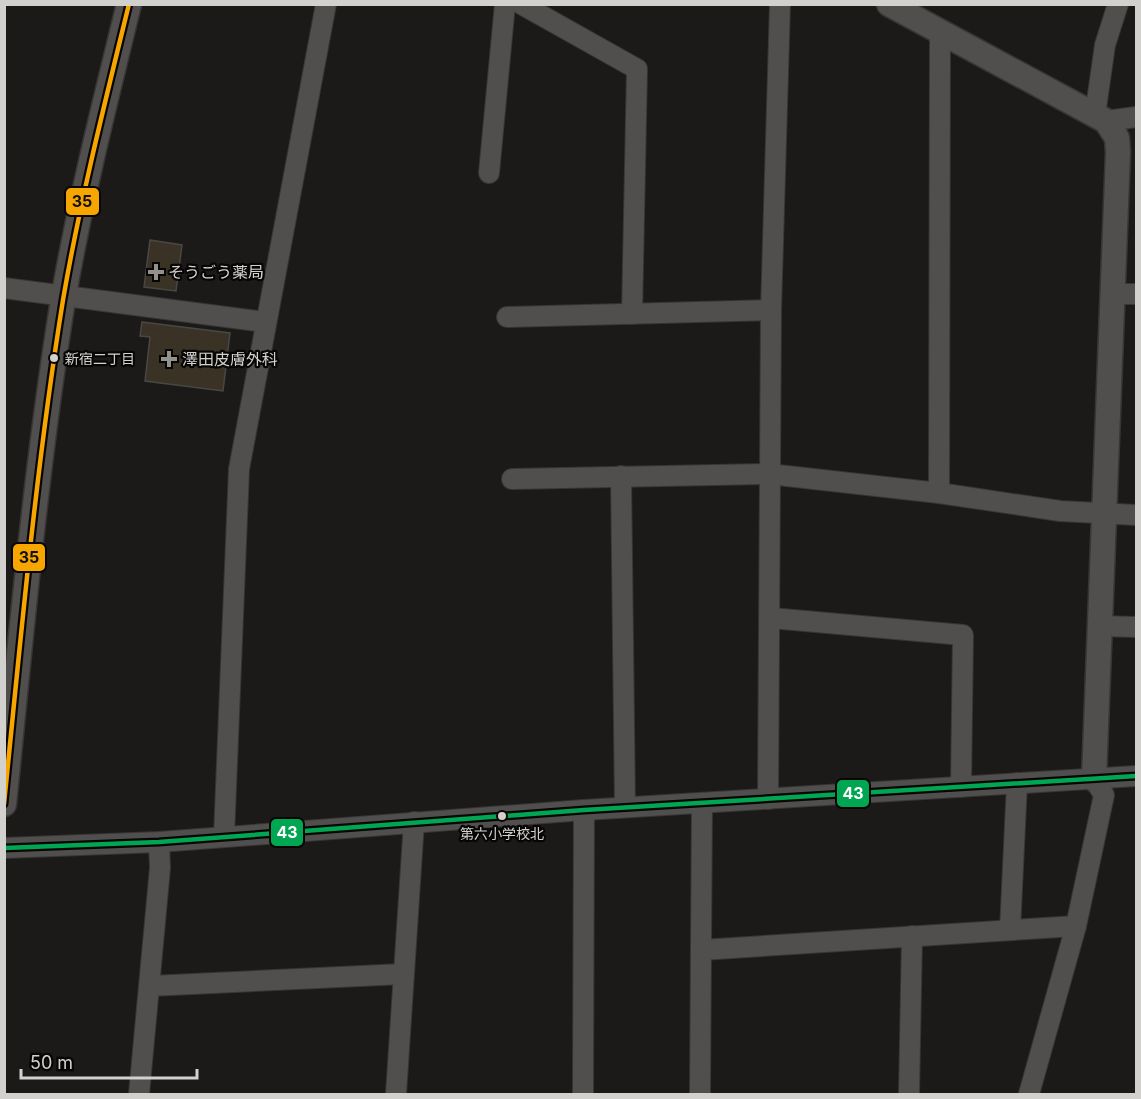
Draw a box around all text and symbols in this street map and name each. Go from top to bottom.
line badge: 35 [65,187,100,216]
text: 35 [72,191,92,211]
place label: そうごう薬局 [168,262,264,282]
marker: そうごう薬局 [149,265,163,279]
place label: 澤田皮膚外科 [182,349,278,369]
place label: 新宿二丁目 [65,350,135,367]
marker: 澤田皮膚外科 [160,350,178,368]
marker: 新宿二丁目 [48,352,60,364]
line badge: 35 [12,543,46,572]
text: 35 [19,547,39,567]
line badge: 43 [836,779,870,808]
text: 43 [842,783,864,803]
marker: 第六小学校北 [496,810,508,822]
line badge: 43 [270,818,304,847]
text: 43 [276,822,298,842]
place label: 第六小学校北 [460,825,544,842]
scale bar [21,1042,196,1080]
text: 50 m [30,1052,73,1073]

